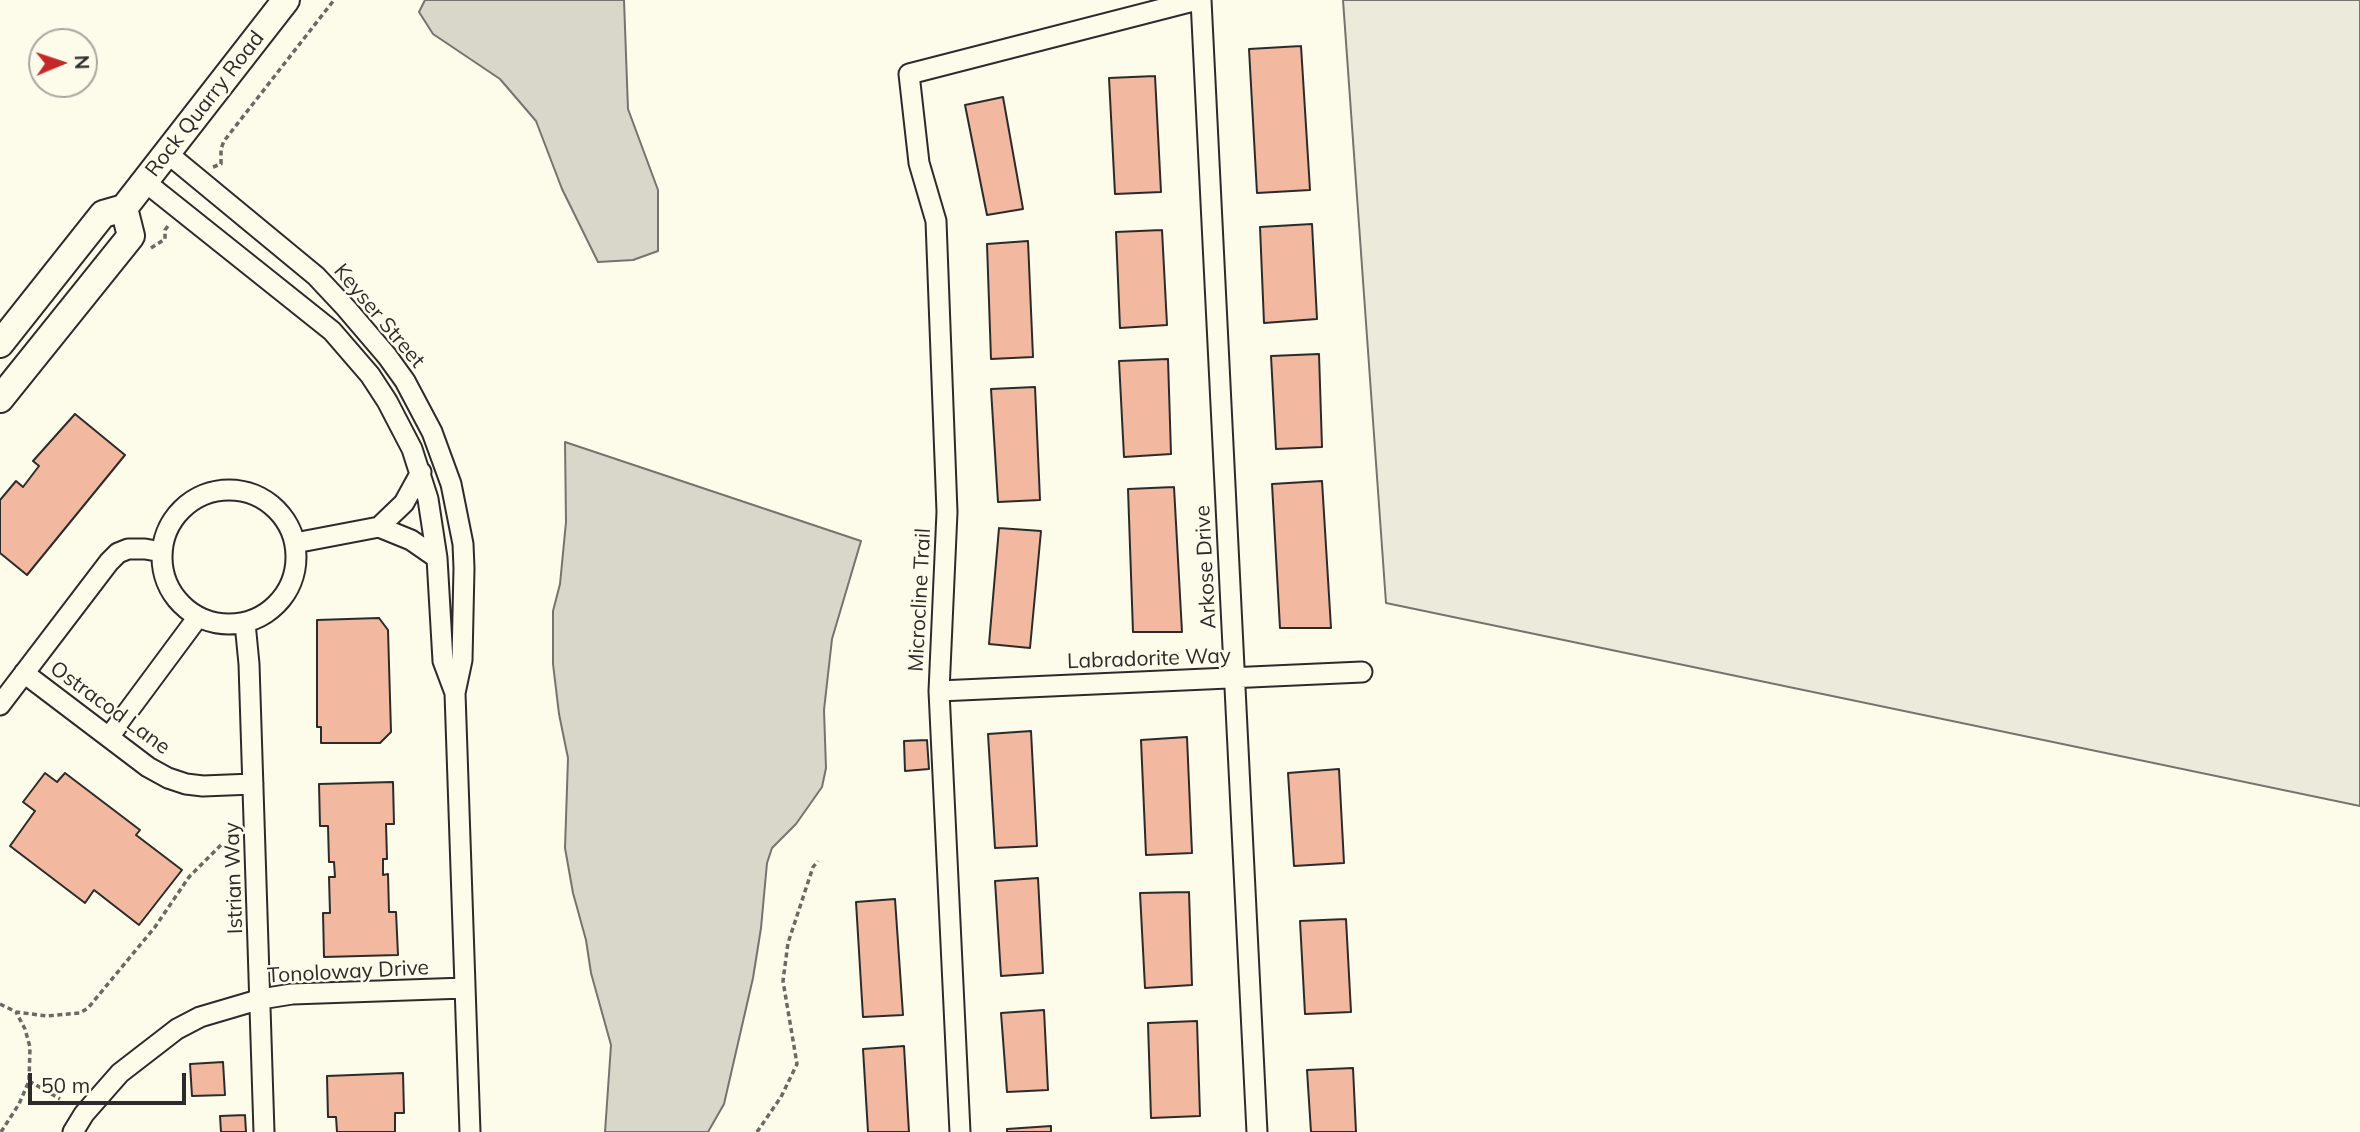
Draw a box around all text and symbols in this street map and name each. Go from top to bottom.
street label: Rock Quarry Road [140,26,270,182]
north arrow [28,28,98,98]
text: N [70,55,94,70]
street label: Keyser Street [328,259,430,373]
street label: Arkose Drive [1190,505,1222,629]
street label: Microcline Trail [904,528,936,672]
street label: Labradorite Way [1067,644,1231,674]
street label: Ostracod Lane [45,656,175,760]
street label: Istrian Way [219,822,249,934]
street label: Tonoloway Drive [266,955,430,989]
scale bar [32,1058,189,1102]
text: 50 m [41,1072,90,1098]

